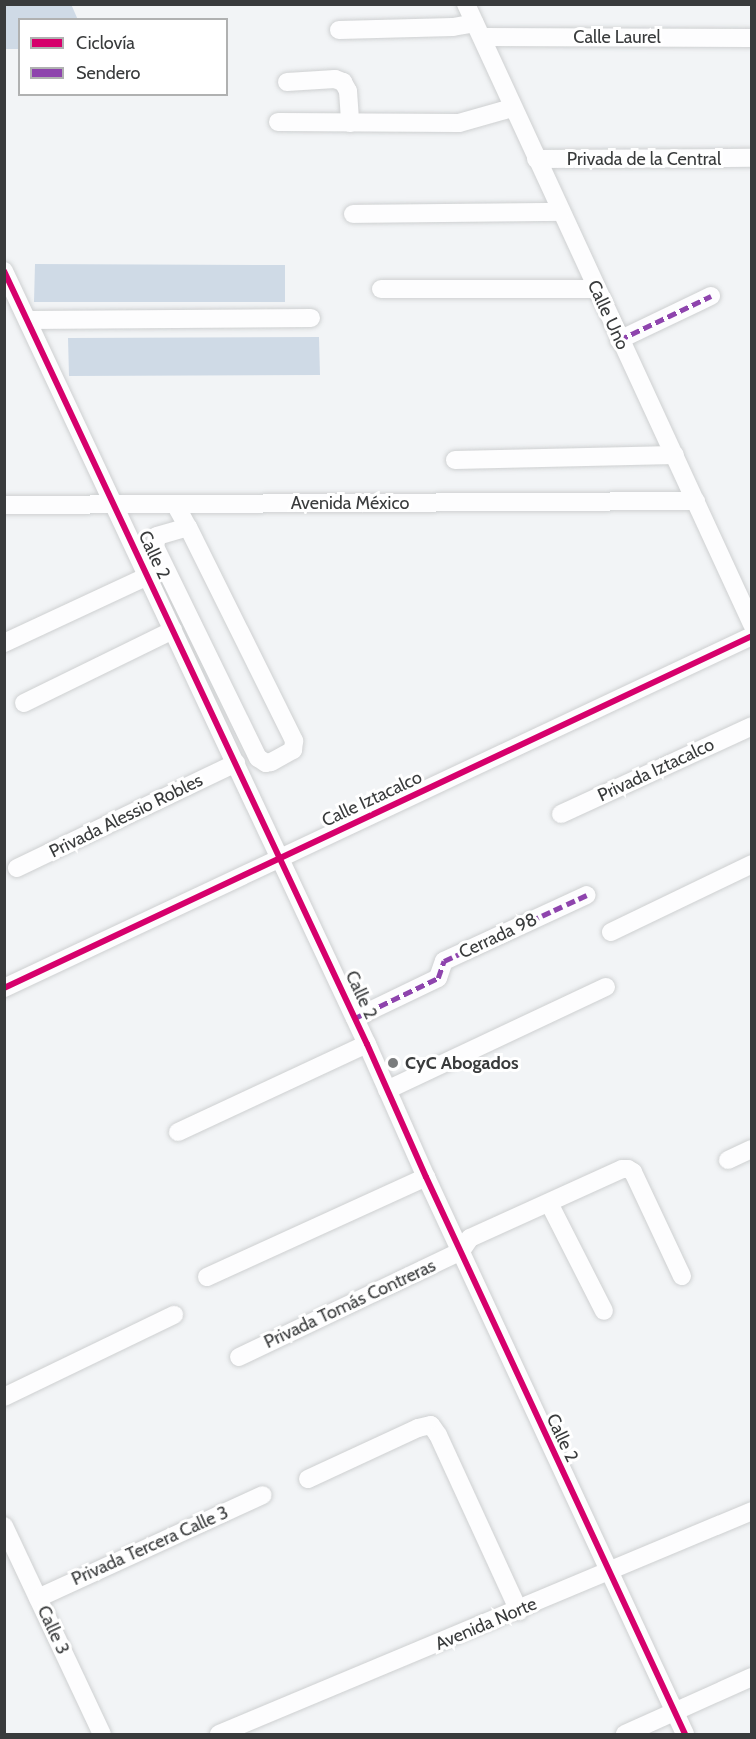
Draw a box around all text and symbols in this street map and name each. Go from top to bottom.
legend [18,18,228,96]
street label: Calle Laurel [573,26,661,48]
text: Ciclovía [76,32,135,54]
text: Sendero [76,62,140,84]
street label: Privada de la Central [567,148,721,170]
street label: Calle Uno [583,277,633,353]
street label: Avenida México [291,492,409,514]
street label: Calle 2 [133,527,175,583]
street label: Privada Iztacalco [594,734,718,806]
street label: Calle Iztacalco [319,766,425,832]
street label: Privada Alessio Robles [46,769,206,863]
street label: Cerrada 98 [455,909,541,963]
street label: Calle 2 [340,967,382,1023]
place label: CyC Abogados [405,1052,519,1074]
marker: CyC Abogados [386,1056,400,1070]
street label: Privada Tomás Contreras [261,1255,439,1353]
street label: Calle 2 [541,1410,583,1466]
street label: Privada Tercera Calle 3 [68,1502,232,1590]
street label: Avenida Norte [432,1593,540,1655]
street label: Calle 3 [32,1602,74,1658]

